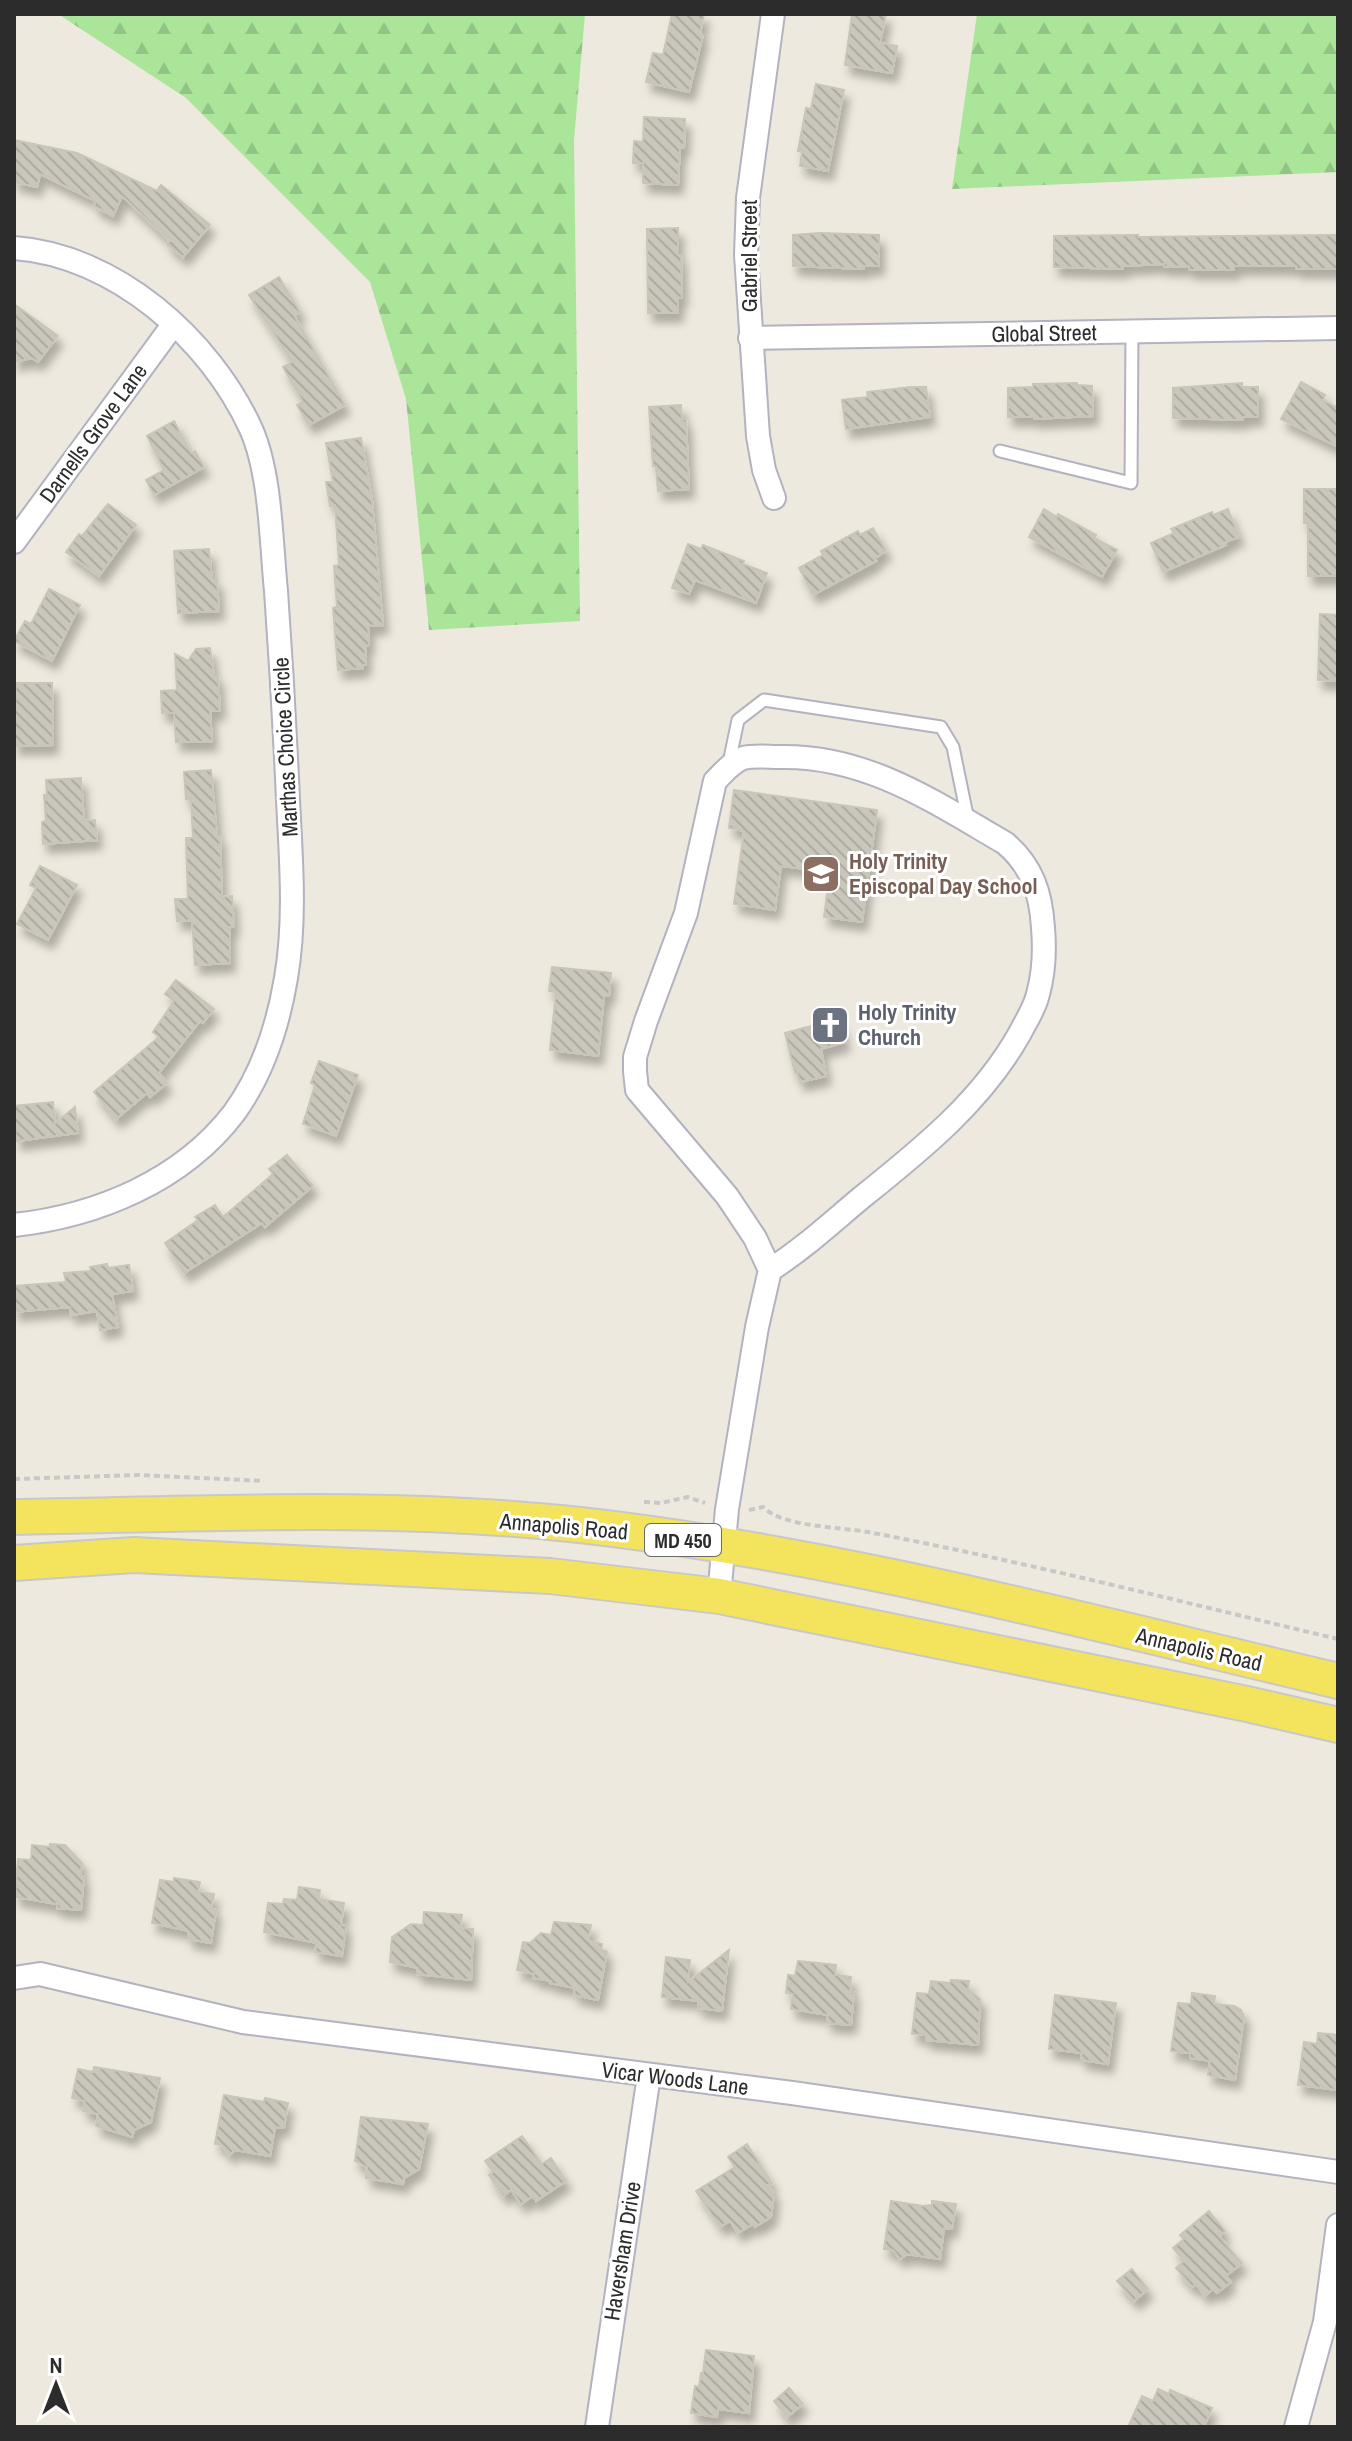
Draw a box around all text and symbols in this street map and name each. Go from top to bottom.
street label: Gabriel Street [734,200,764,312]
street label: Global Street [991,317,1097,349]
street label: Darnells Grove Lane [32,357,154,509]
street label: Marthas Choice Circle [265,657,305,837]
place label: Holy Trinity Episcopal Day School [849,846,1038,901]
school or university icon: Holy Trinity Episcopal Day School [800,853,842,895]
place label: Holy Trinity Church [858,997,956,1052]
church icon: Holy Trinity Church [809,1004,851,1046]
street label: Annapolis Road [498,1505,629,1547]
road number: MD 450 [645,1524,721,1556]
street label: Annapolis Road [1132,1620,1265,1678]
street label: Vicar Woods Lane [600,2054,750,2102]
street label: Haversham Drive [596,2179,648,2323]
north arrow [16,2345,96,2425]
text: N [49,2350,63,2380]

